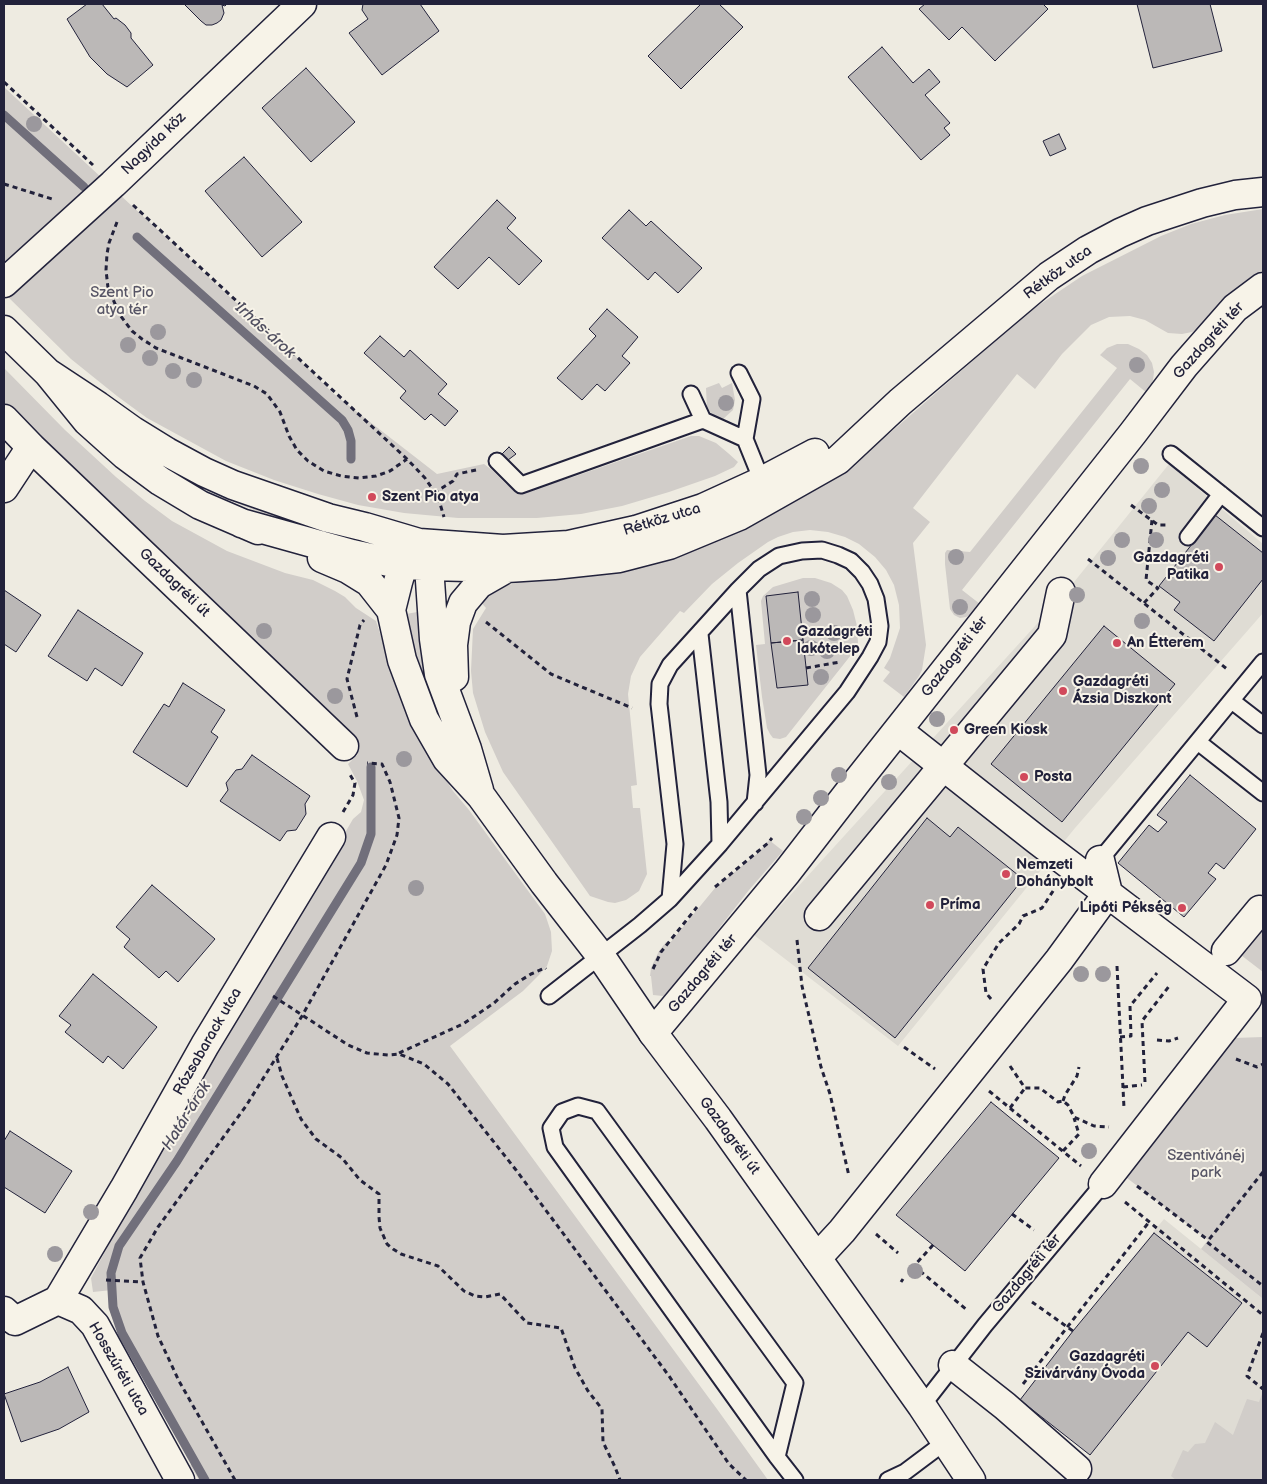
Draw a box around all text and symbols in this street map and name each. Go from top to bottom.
street label: Nagyida köz [118,109,190,179]
street label: Rétköz utca [1020,242,1096,304]
park label: Szent Pio atya tér [90,284,154,319]
water label: Irhás-árok [231,299,299,363]
street label: Gazdagréti tér [1170,299,1248,383]
place label: Szent Pio atya [382,488,479,506]
marker: Szent Pio atya [366,491,378,503]
street label: Rétköz utca [621,500,703,540]
street label: Gazdagréti út [135,545,213,621]
place label: Gazdagréti Patika [1133,549,1209,584]
marker: Gazdagréti Patika [1213,561,1225,573]
street label: Gazdagréti tér [918,613,992,701]
place label: Gazdagréti lakótelep [797,623,873,658]
place label: An Étterem [1127,634,1204,652]
marker: Gazdagréti lakótelep [781,635,793,647]
marker: An Étterem [1111,637,1123,649]
place label: Gazdagréti Ázsia Diszkont [1073,673,1172,708]
marker: Gazdagréti Ázsia Diszkont [1057,685,1069,697]
place label: Green Kiosk [964,721,1048,739]
marker: Green Kiosk [948,724,960,736]
place label: Posta [1034,768,1072,786]
marker: Posta [1018,771,1030,783]
place label: Nemzeti Dohánybolt [1016,856,1093,891]
marker: Nemzeti Dohánybolt [1000,868,1012,880]
place label: Príma [940,896,980,914]
marker: Príma [924,899,936,911]
place label: Lipóti Pékség [1080,899,1172,917]
marker: Lipóti Pékség [1176,902,1188,914]
street label: Gazdagréti tér [665,931,741,1017]
street label: Rózsabarack utca [170,985,246,1099]
water label: Határ-árok [158,1078,216,1154]
street label: Gazdagréti út [695,1094,763,1178]
park label: Szentivánéj park [1167,1147,1245,1182]
street label: Gazdagréti tér [989,1231,1065,1317]
street label: Hosszúréti utca [84,1319,152,1419]
place label: Gazdagréti Szivárvány Óvoda [1025,1348,1145,1383]
marker: Gazdagréti Szivárvány Óvoda [1149,1360,1161,1372]

